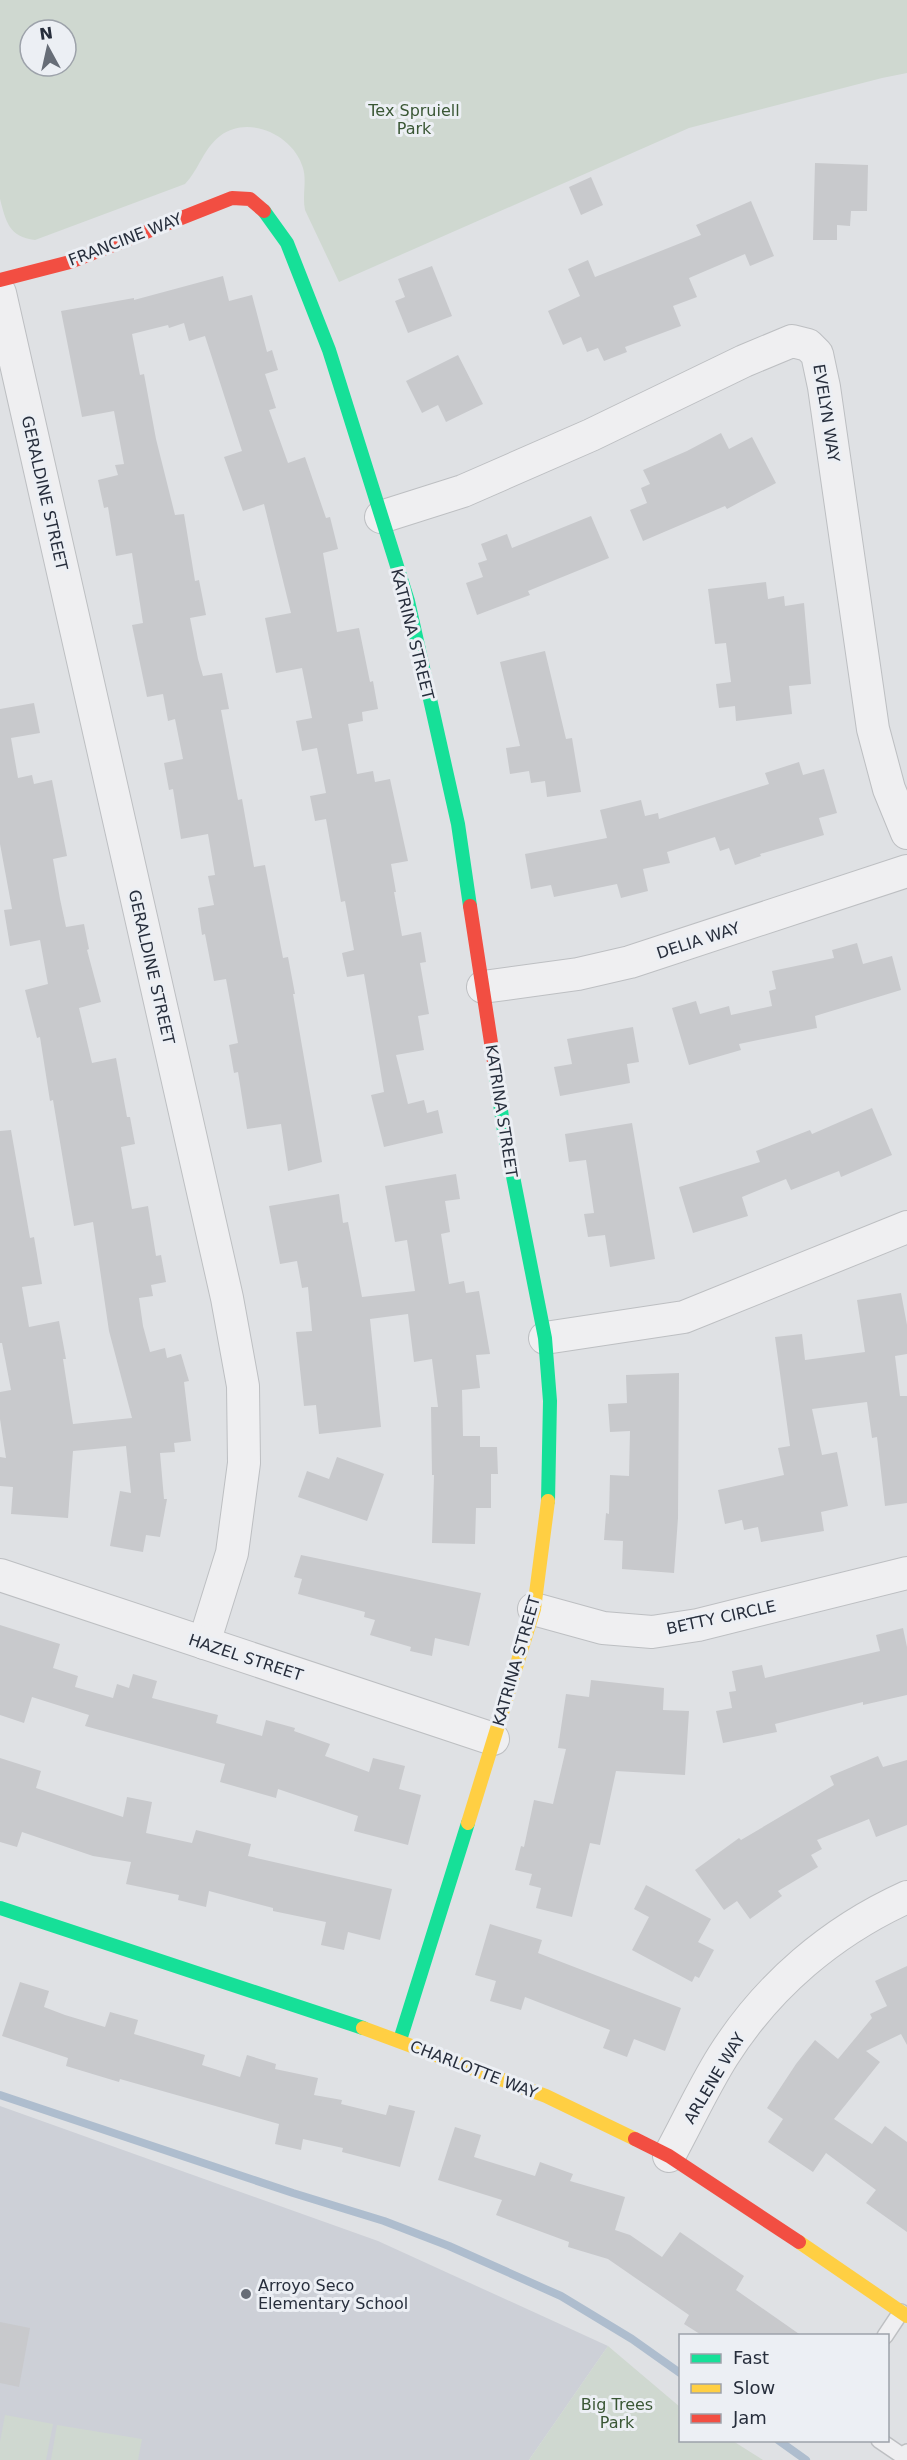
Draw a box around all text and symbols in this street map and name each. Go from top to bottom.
north arrow [18,18,78,78]
text: N [38,23,54,44]
park label: Tex Spruiell Park [367,101,460,138]
street label: FRANCINE WAY [66,209,185,270]
street label: EVELYN WAY [809,363,844,464]
street label: GERALDINE STREET [17,414,72,572]
street label: KATRINA STREET [387,567,438,702]
street label: GERALDINE STREET [124,888,179,1046]
street label: DELIA WAY [654,918,742,963]
street label: KATRINA STREET [482,1043,521,1179]
street label: KATRINA STREET [489,1594,544,1728]
street label: BETTY CIRCLE [665,1597,778,1638]
street label: HAZEL STREET [186,1630,306,1685]
street label: ARLENE WAY [680,2029,749,2127]
street label: CHARLOTTE WAY [407,2036,540,2103]
place label: Arroyo Seco Elementary School [258,2276,408,2313]
marker: Arroyo Seco Elementary School [239,2287,253,2301]
legend [679,2334,889,2442]
text: Fast [733,2347,769,2368]
text: Slow [733,2377,775,2398]
park label: Big Trees Park [581,2395,653,2432]
text: Jam [732,2407,767,2428]

